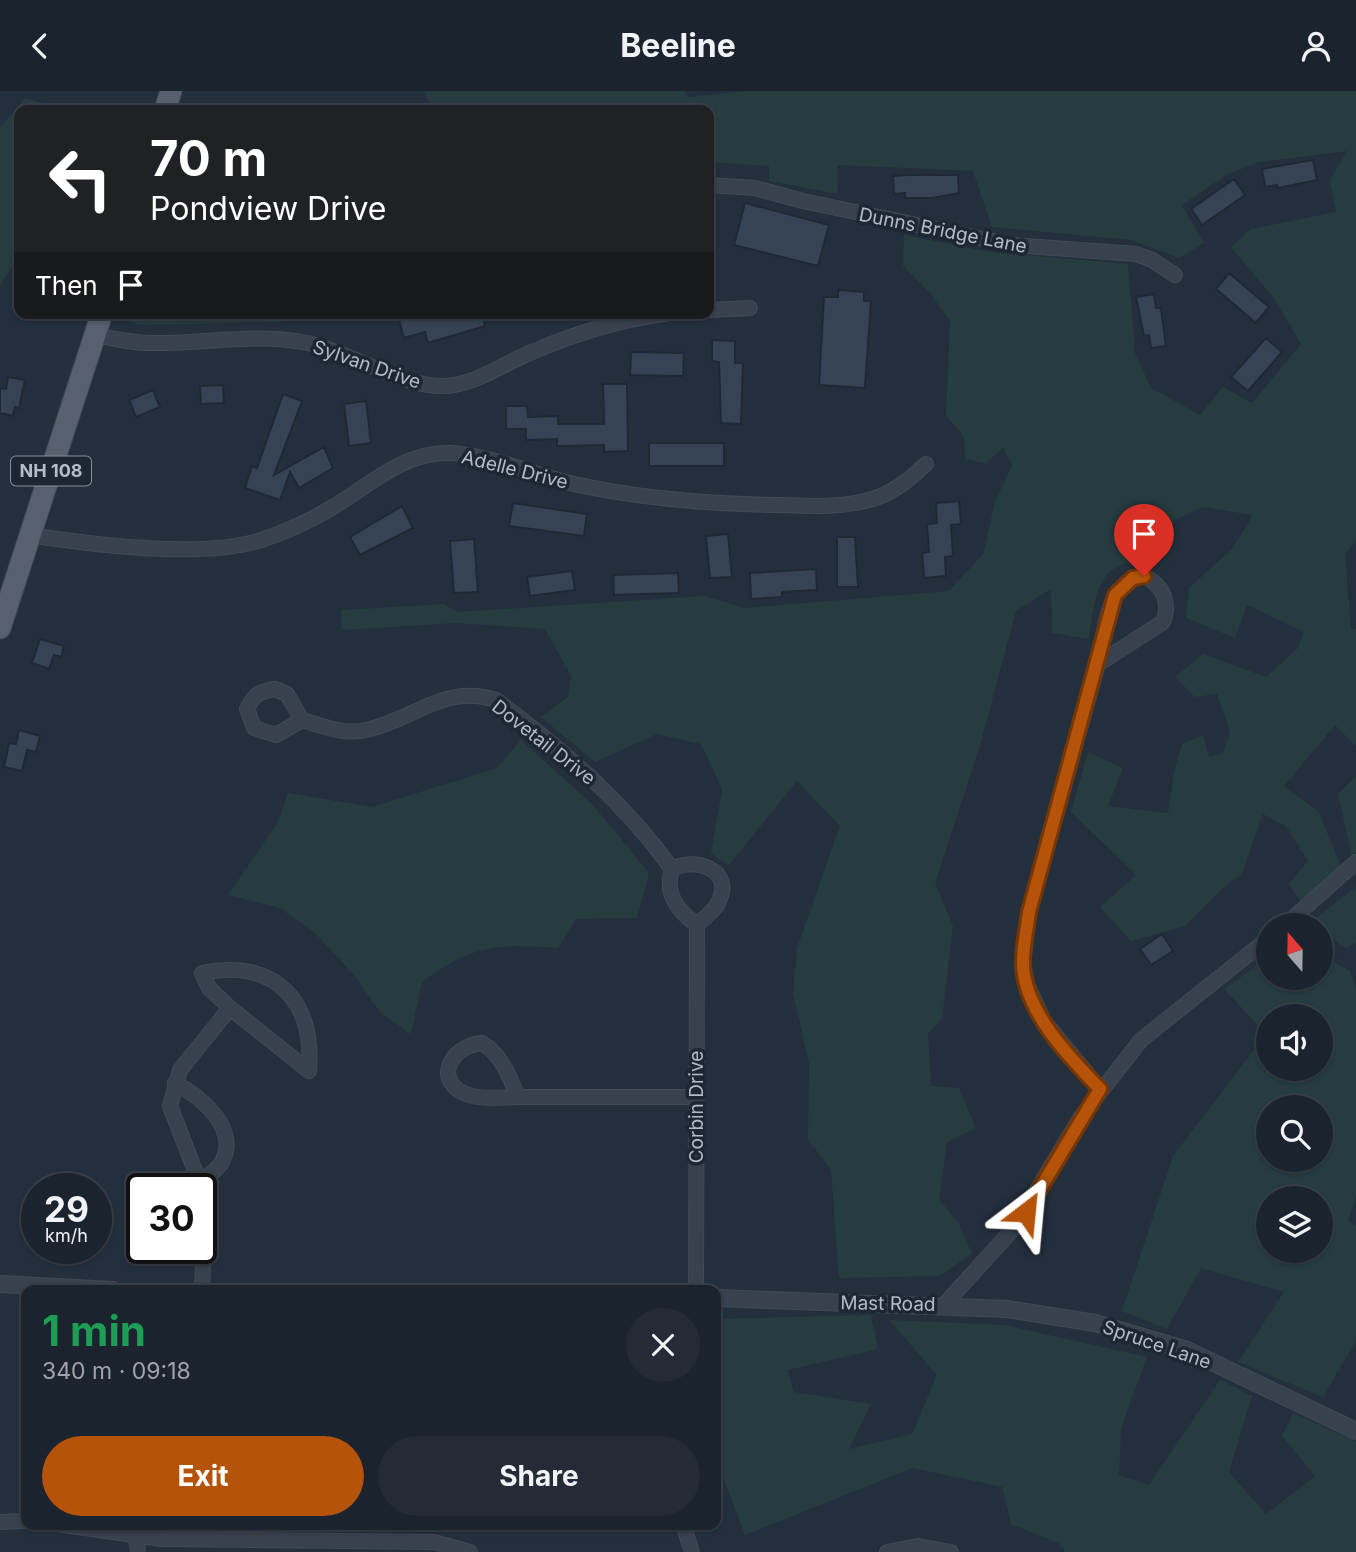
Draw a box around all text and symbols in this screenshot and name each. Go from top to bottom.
text: Beeline [620,26,736,65]
icon: back [21,27,59,65]
icon: person [1297,27,1335,65]
text: 70 m [150,129,267,188]
icon: left [35,133,126,224]
text: Pondview Drive [150,189,387,228]
street label: Dunns Bridge Lane [857,203,1029,258]
icon: arrive [112,266,150,304]
text: Then [35,270,98,301]
street label: Sylvan Drive [310,335,424,394]
street label: Adelle Drive [459,445,570,494]
road number: NH 108 [11,457,91,485]
pin [1114,504,1174,576]
icon: arrive [1125,515,1163,553]
street label: Dovetail Drive [487,695,600,790]
north arrow [1256,913,1334,991]
map controls [1256,913,1333,1263]
button: sound [1256,1004,1333,1081]
street label: Corbin Drive [685,1051,708,1163]
button: search [1256,1095,1333,1172]
speed limit sign: 30 [126,1173,217,1264]
position arrow [989,1175,1063,1249]
button: layers [1256,1186,1333,1263]
text: 29 [44,1188,89,1230]
text: km/h [45,1225,88,1246]
street label: Mast Road [840,1291,936,1316]
text: 1 min [42,1305,146,1356]
button: close [626,1308,700,1382]
street label: Spruce Lane [1100,1315,1214,1374]
text: 340 m · 09:18 [42,1357,191,1385]
button: Exit [42,1436,364,1516]
button: Share [378,1436,700,1516]

